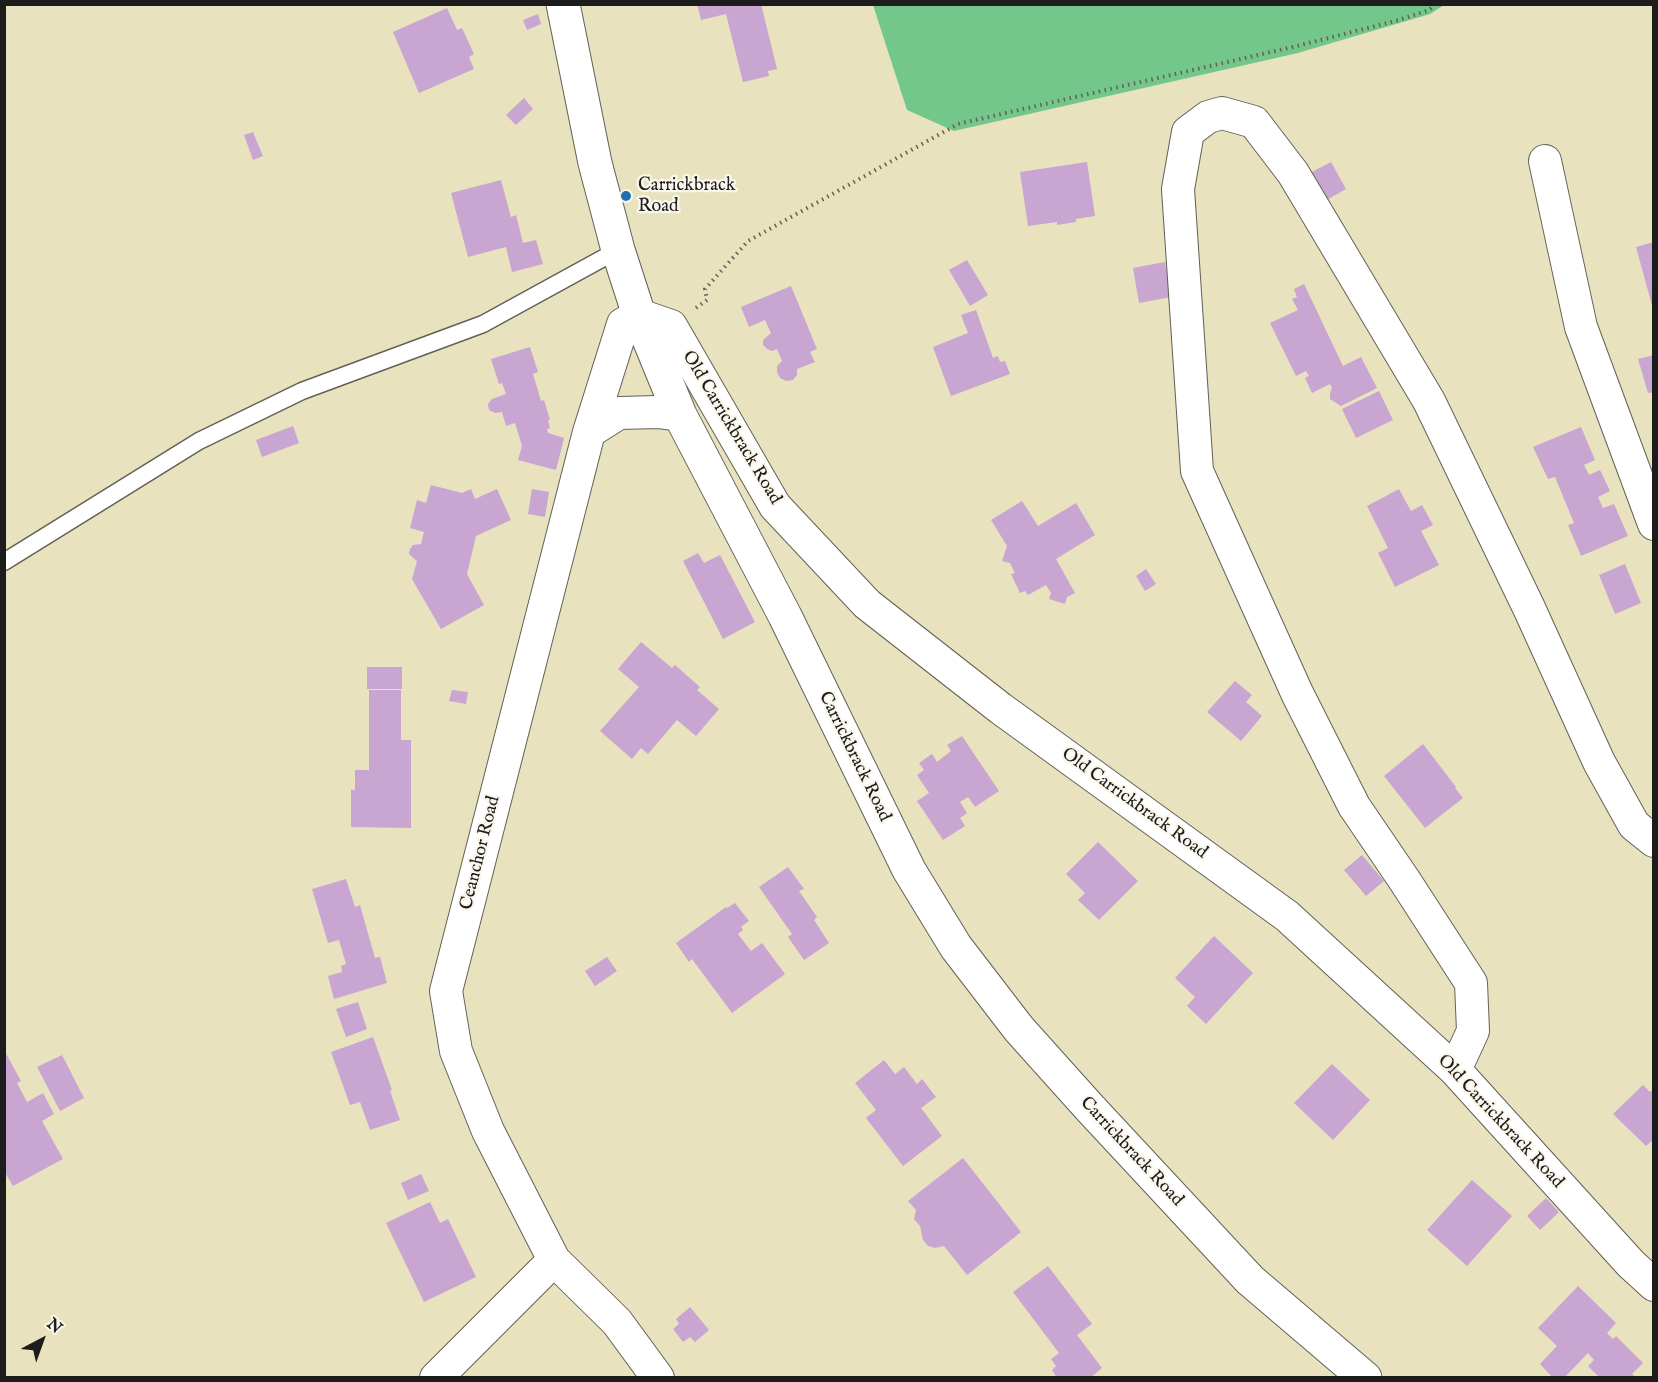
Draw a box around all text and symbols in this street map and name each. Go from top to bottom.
place label: Carrickbrack Road [638,175,735,218]
marker: Carrickbrack Road [619,189,633,203]
street label: Old Carrickbrack Road [677,347,785,509]
street label: Carrickbrack Road [813,689,895,825]
street label: Old Carrickbrack Road [1057,744,1211,864]
street label: Ceanchor Road [456,794,506,912]
street label: Old Carrickbrack Road [1432,1051,1568,1193]
street label: Carrickbrack Road [1075,1093,1187,1211]
north arrow [12,1310,72,1370]
text: N [42,1314,66,1339]

